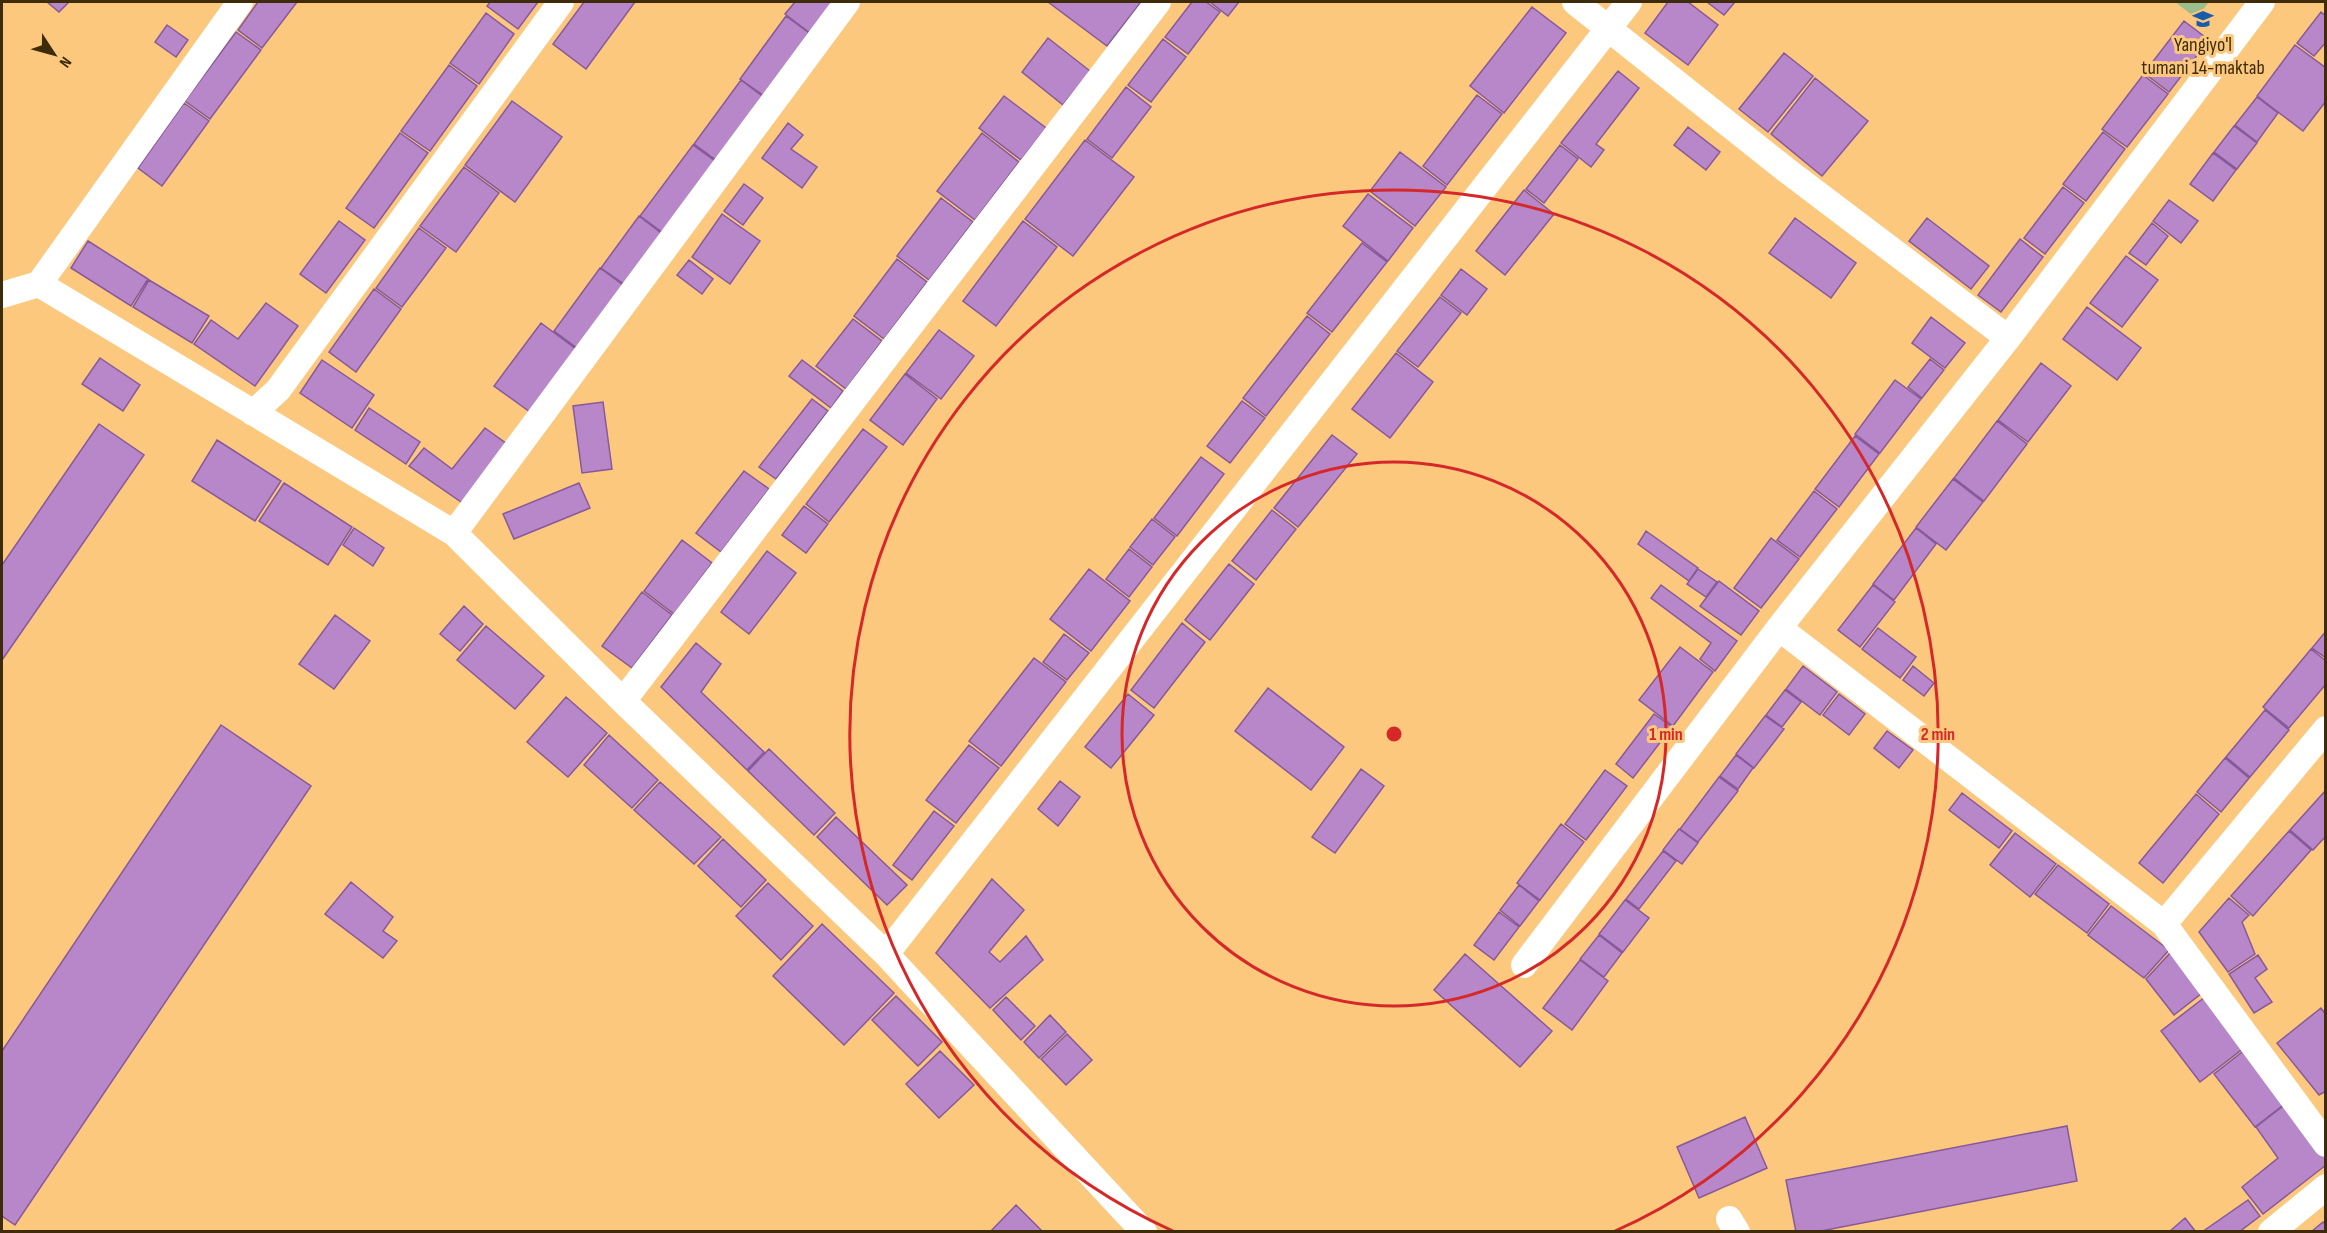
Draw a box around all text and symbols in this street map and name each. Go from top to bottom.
school or university icon: Yangiyo'l tumani 14-maktab [2191,7,2215,31]
north arrow [24,24,84,84]
place label: Yangiyo'l tumani 14-maktab [2141,33,2265,80]
text: N [55,53,75,71]
centre of rings [1384,724,1404,744]
text: 1 min [1649,724,1683,745]
text: 2 min [1921,724,1955,745]

